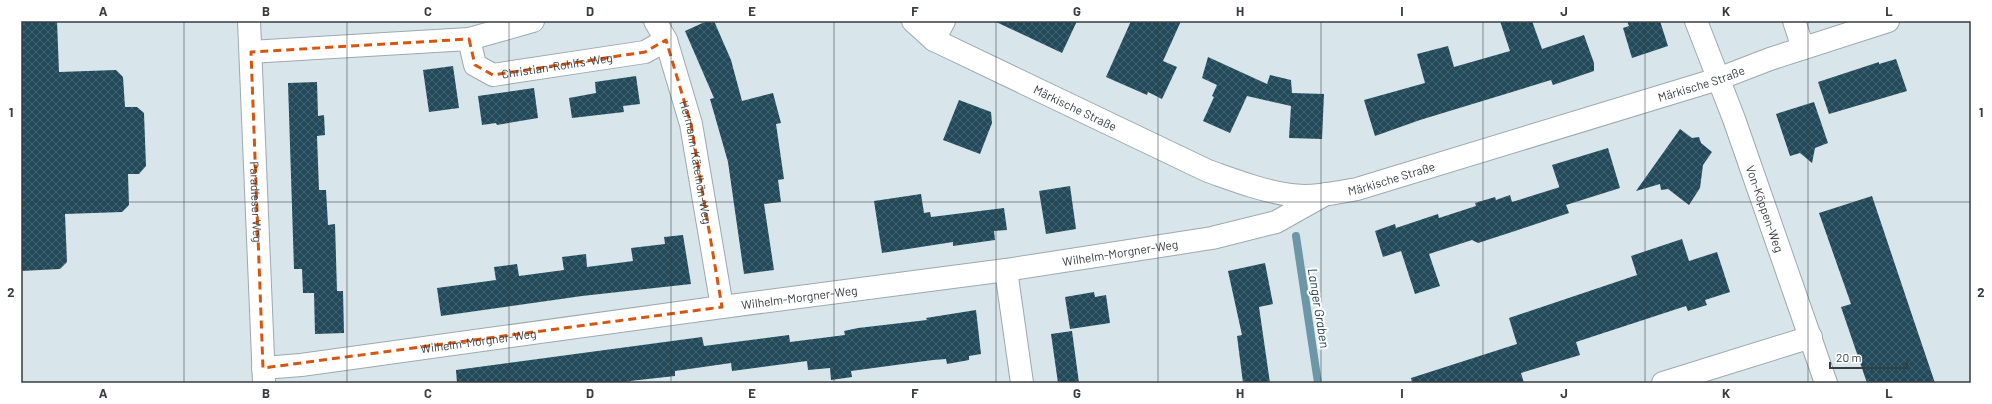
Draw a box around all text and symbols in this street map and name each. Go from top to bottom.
text: A [99,3,108,19]
text: B [262,3,270,19]
text: C [424,3,432,19]
text: D [586,3,594,19]
text: E [748,3,756,19]
text: F [911,3,919,19]
text: G [1073,3,1081,19]
text: H [1236,3,1244,19]
text: I [1400,3,1404,19]
text: J [1560,3,1568,19]
text: K [1722,3,1730,19]
text: L [1885,3,1893,19]
street label: Christian-Rohlfs-Weg [501,50,613,81]
street label: Märkische Straße [1656,63,1746,104]
street label: Märkische Straße [1032,82,1119,133]
street label: Hermann-Kätelhön-Weg [677,98,715,225]
text: 1 [9,104,13,120]
text: 1 [1979,104,1983,120]
street label: Märkische Straße [1347,159,1437,198]
street label: Paradieser Weg [248,161,265,243]
street label: Von-Köppen-Weg [1744,163,1787,254]
street label: Wilhelm-Morgner-Weg [1061,236,1179,268]
water label: Langer Graben [1305,267,1333,349]
street label: Wilhelm-Morgner-Weg [740,282,858,311]
text: 2 [7,284,15,300]
text: 2 [1977,284,1985,300]
street label: Wilhelm-Morgner-Weg [419,326,537,356]
scale bar [1830,344,1907,370]
text: 20 m [1836,350,1862,364]
text: A [99,385,108,401]
text: B [262,385,270,401]
text: C [424,385,432,401]
text: D [586,385,594,401]
text: E [748,385,756,401]
text: F [911,385,919,401]
text: G [1073,385,1081,401]
text: H [1236,385,1244,401]
text: I [1400,385,1404,401]
text: J [1560,385,1568,401]
text: K [1722,385,1730,401]
text: L [1885,385,1893,401]

